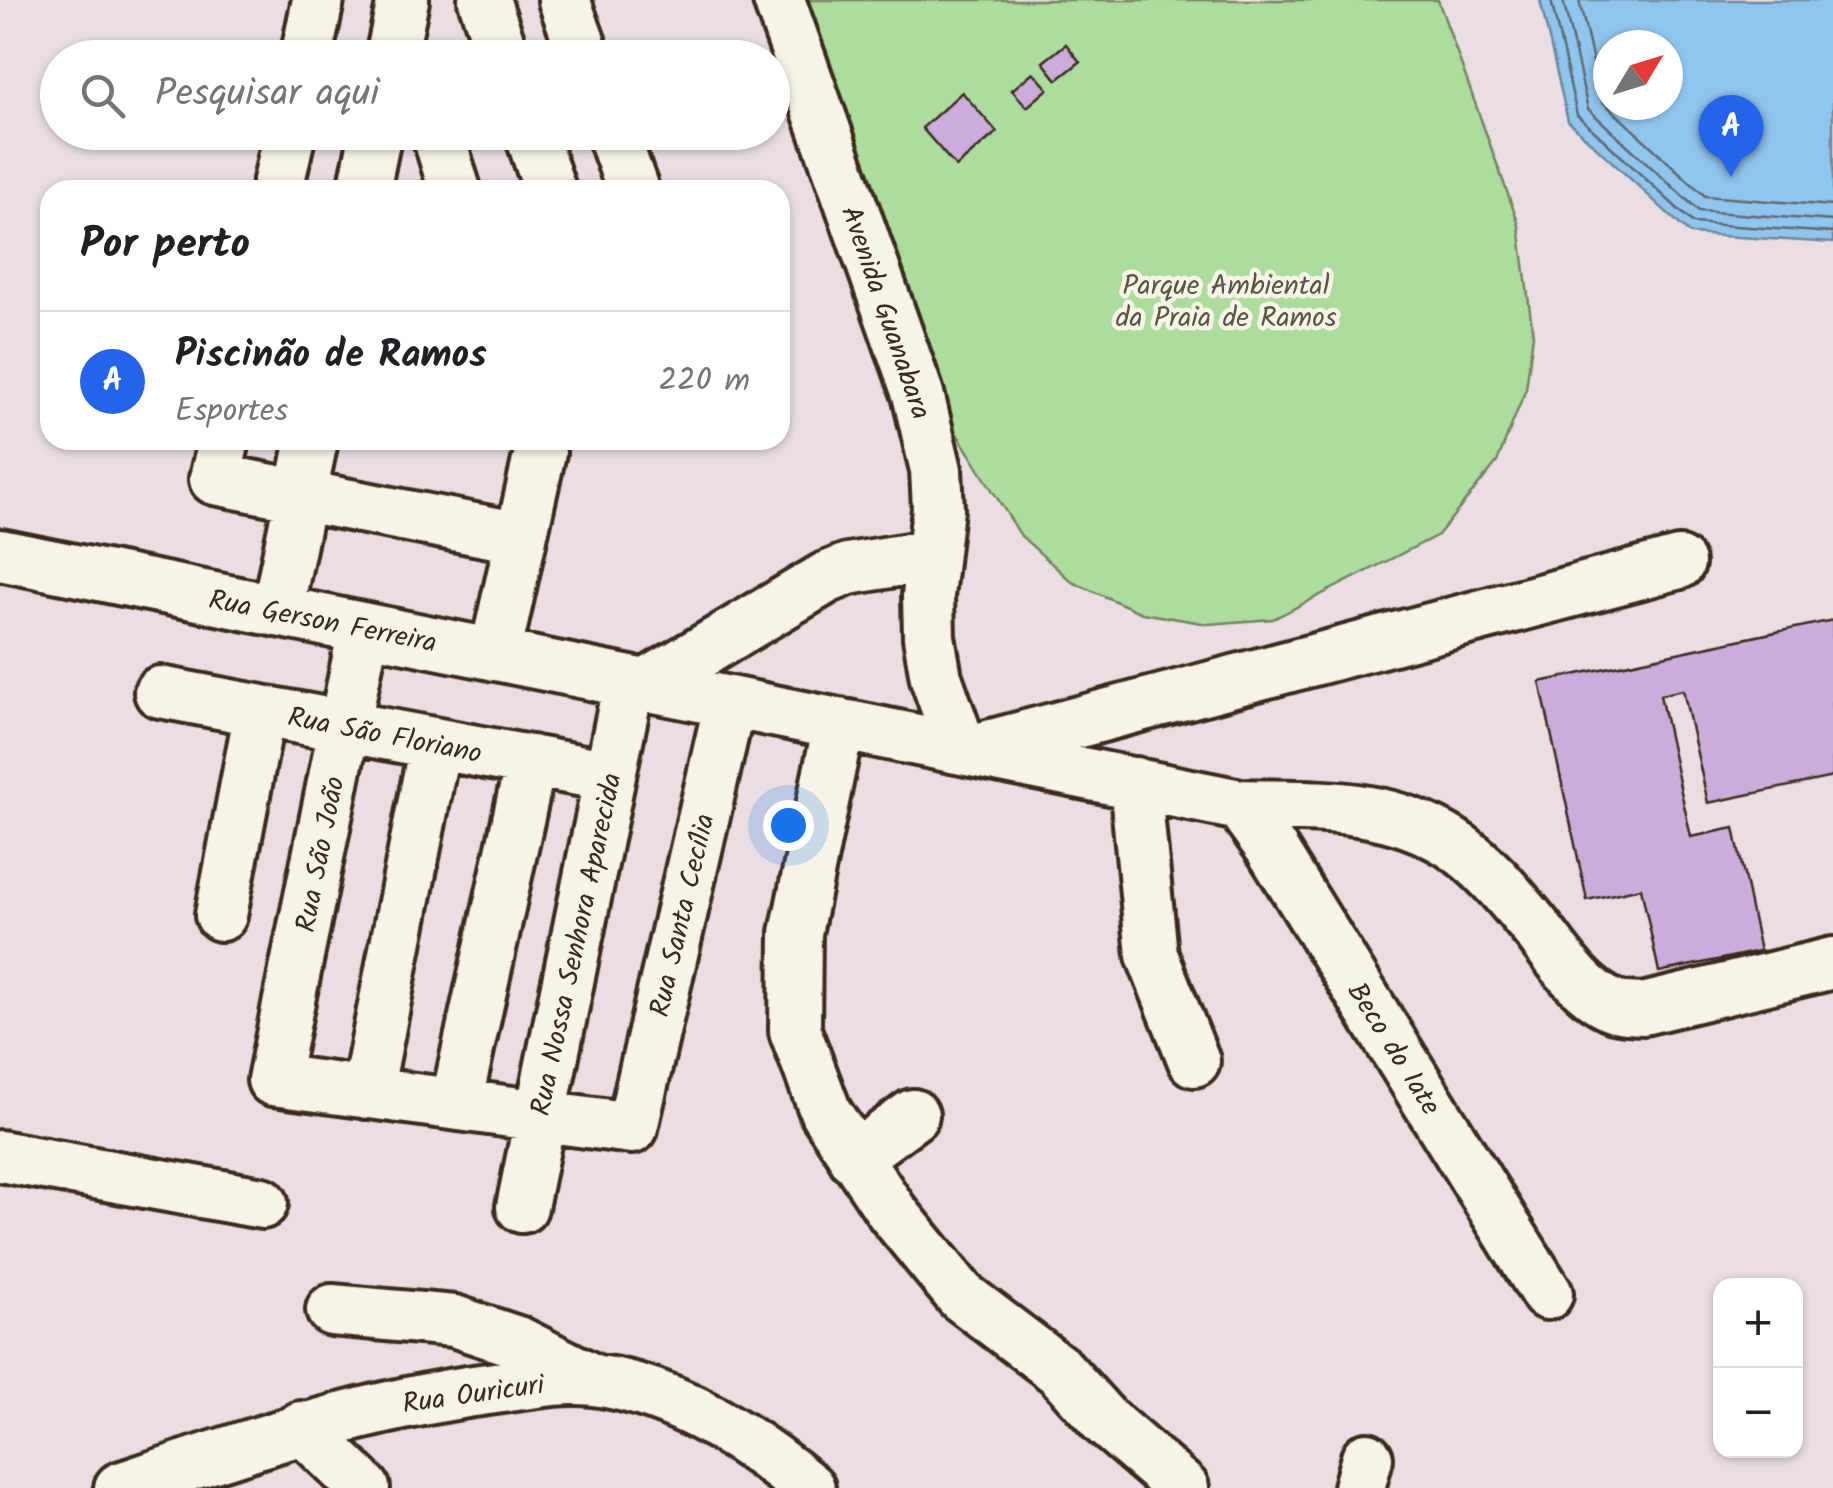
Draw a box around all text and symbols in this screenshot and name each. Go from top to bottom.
north arrow [1593,30,1683,120]
search box [40,40,790,150]
text: Pesquisar aqui [155,65,379,125]
icon: search [75,68,130,123]
pin: A [1698,94,1764,177]
street label: Avenida Guanabara [827,200,942,426]
text: Por perto [80,212,250,279]
park label: Parque Ambiental da Praia de Ramos [1115,264,1337,341]
text: Piscinão de Ramos [175,326,487,386]
text: A [102,356,123,407]
text: 220 m [659,356,750,407]
text: Esportes [175,386,288,437]
street label: Rua Gerson Ferreira [205,578,440,667]
street label: Rua São Floriano [284,696,486,777]
street label: Rua Nossa Senhora Aparecida [519,769,636,1120]
street label: Rua São João [284,773,359,936]
your location [763,800,814,851]
street label: Rua Santa Cecília [638,809,729,1022]
street label: Beco do Iate [1334,974,1452,1125]
map controls [1713,1278,1803,1458]
button: + [1713,1278,1803,1368]
street label: Rua Ouricuri [400,1363,548,1428]
button: − [1713,1368,1803,1458]

